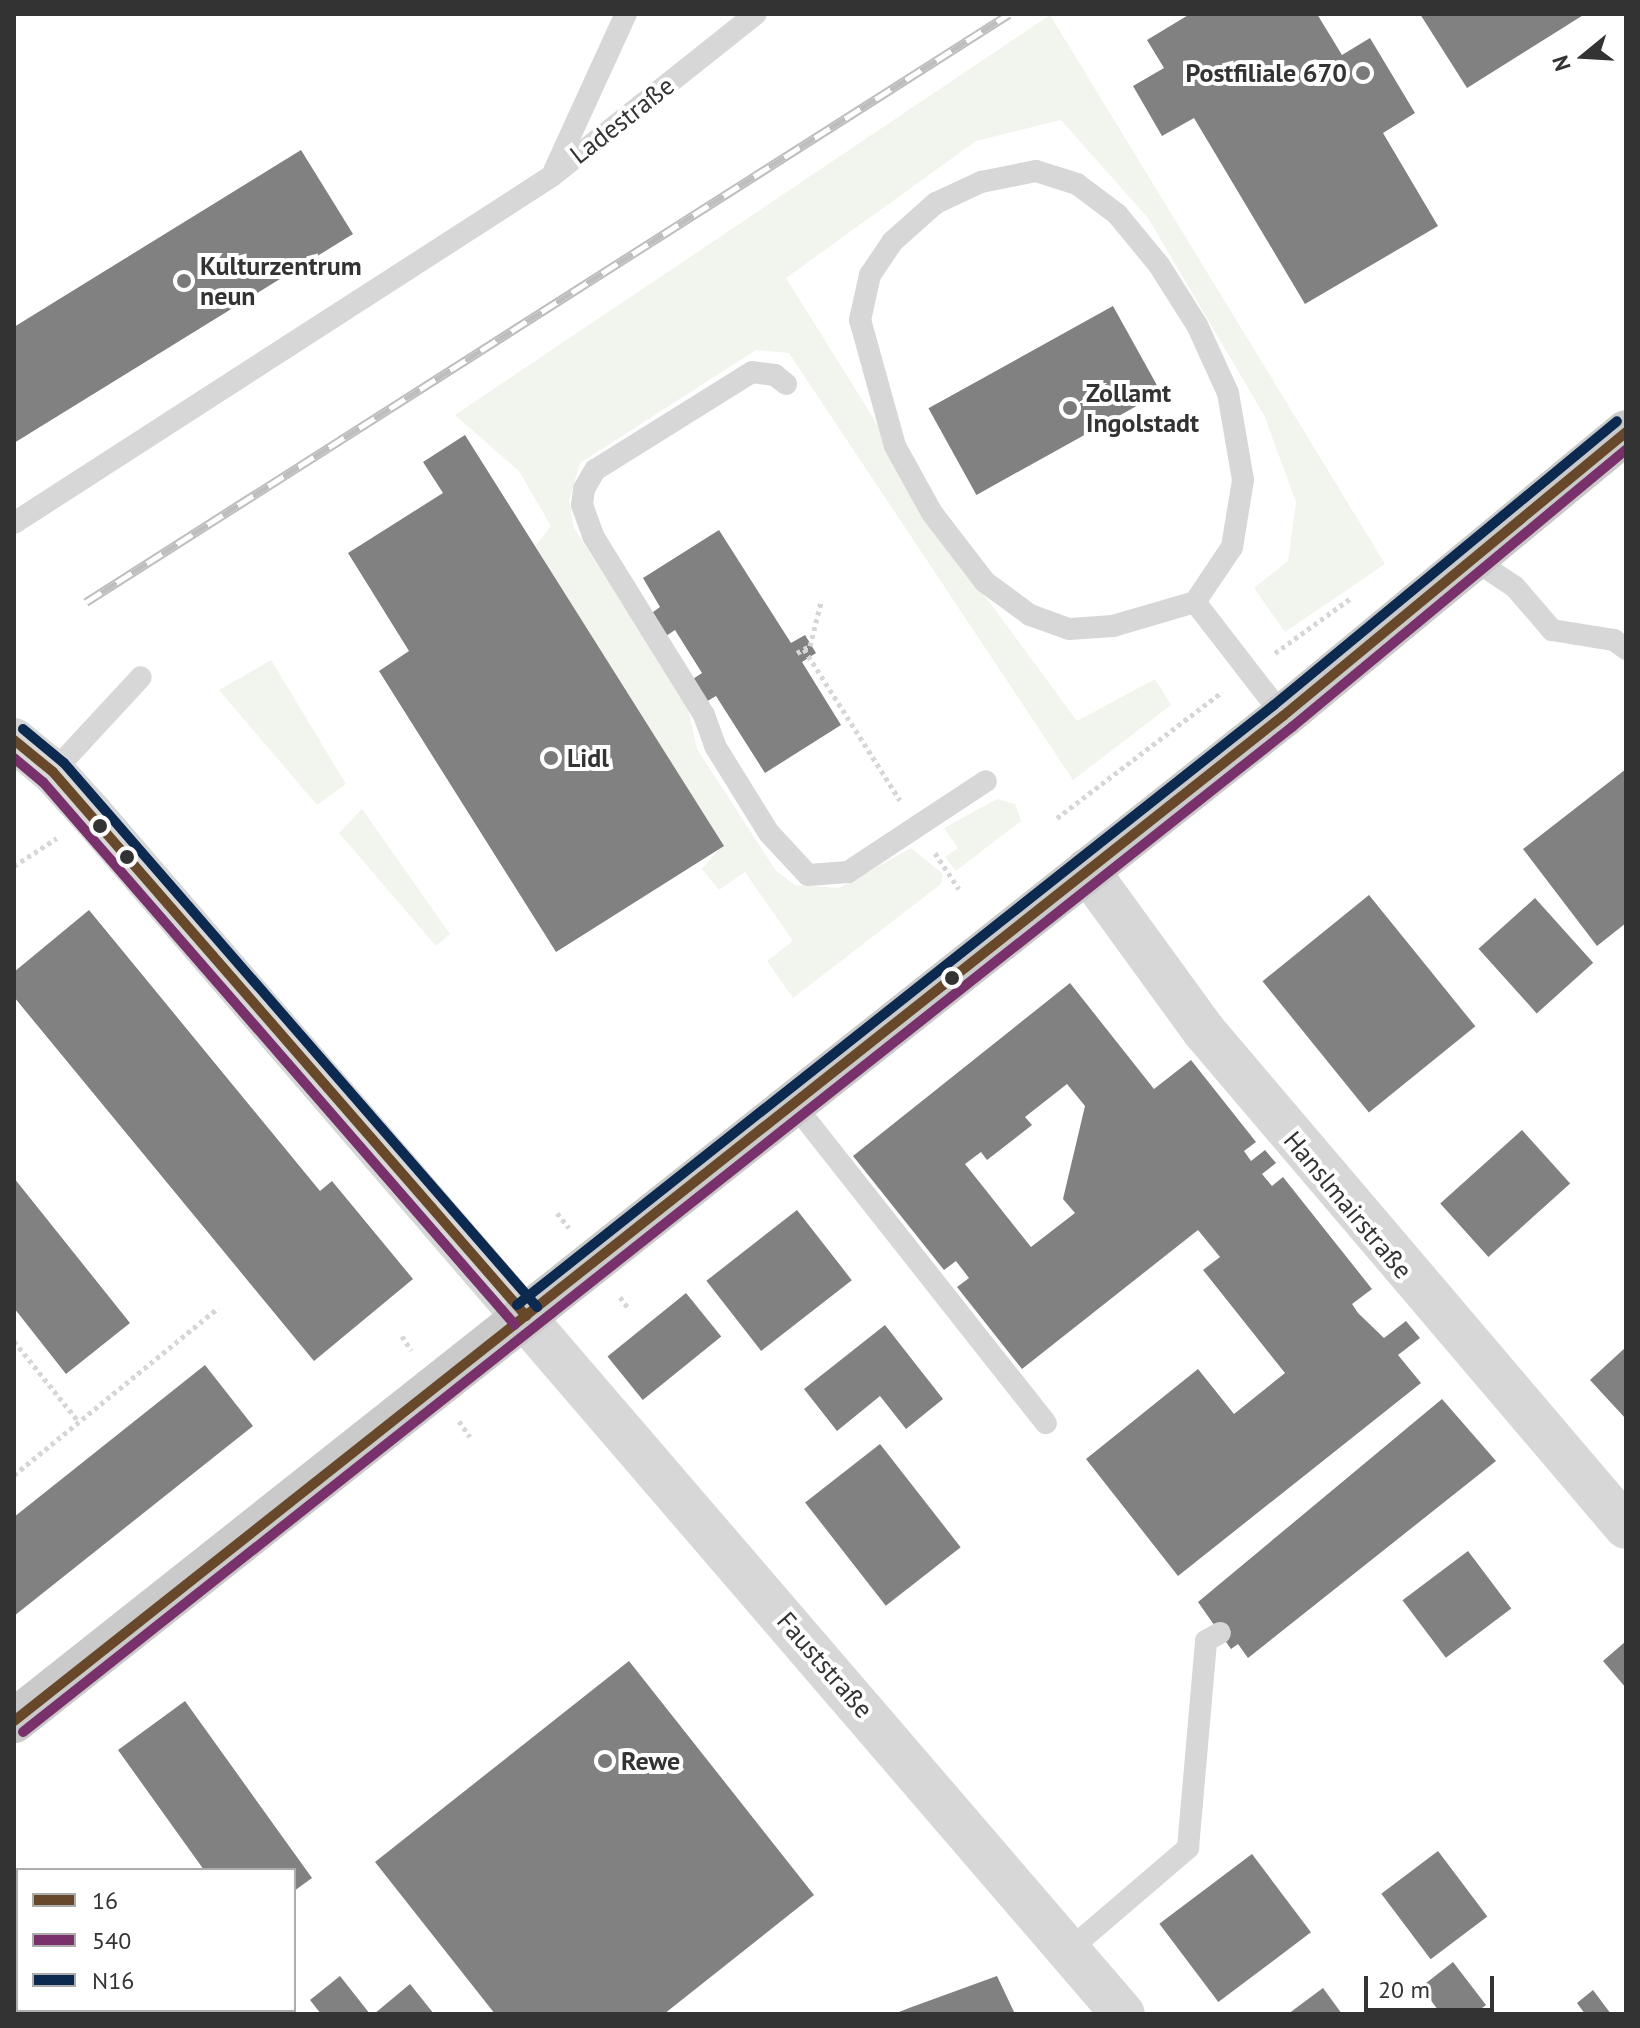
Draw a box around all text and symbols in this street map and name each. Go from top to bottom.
north arrow [1544,16,1624,96]
text: N [1546,52,1577,75]
place label: Postfiliale 670 [1185,57,1347,89]
marker: Postfiliale 670 [1354,64,1372,82]
street label: Ladestraße [564,70,680,170]
place label: Kulturzentrum neun [200,250,362,312]
marker: Kulturzentrum neun [175,272,193,290]
place label: Zollamt Ingolstadt [1086,377,1199,438]
marker: Zollamt Ingolstadt [1061,399,1079,417]
place label: Lidl [567,742,609,774]
marker: Lidl [542,749,560,767]
unlabelled marker [92,818,108,834]
unlabelled marker [119,849,135,865]
unlabelled marker [944,970,960,986]
street label: Hanslmairstraße [1277,1125,1419,1285]
street label: Fauststraße [771,1606,879,1724]
place label: Rewe [621,1745,680,1777]
marker: Rewe [596,1752,614,1770]
legend [16,1868,296,2012]
text: 16 [92,1885,118,1916]
text: 540 [92,1925,131,1956]
scale bar [1368,1960,1498,2010]
text: N16 [92,1965,134,1996]
text: 20 m [1378,1974,1430,2005]

